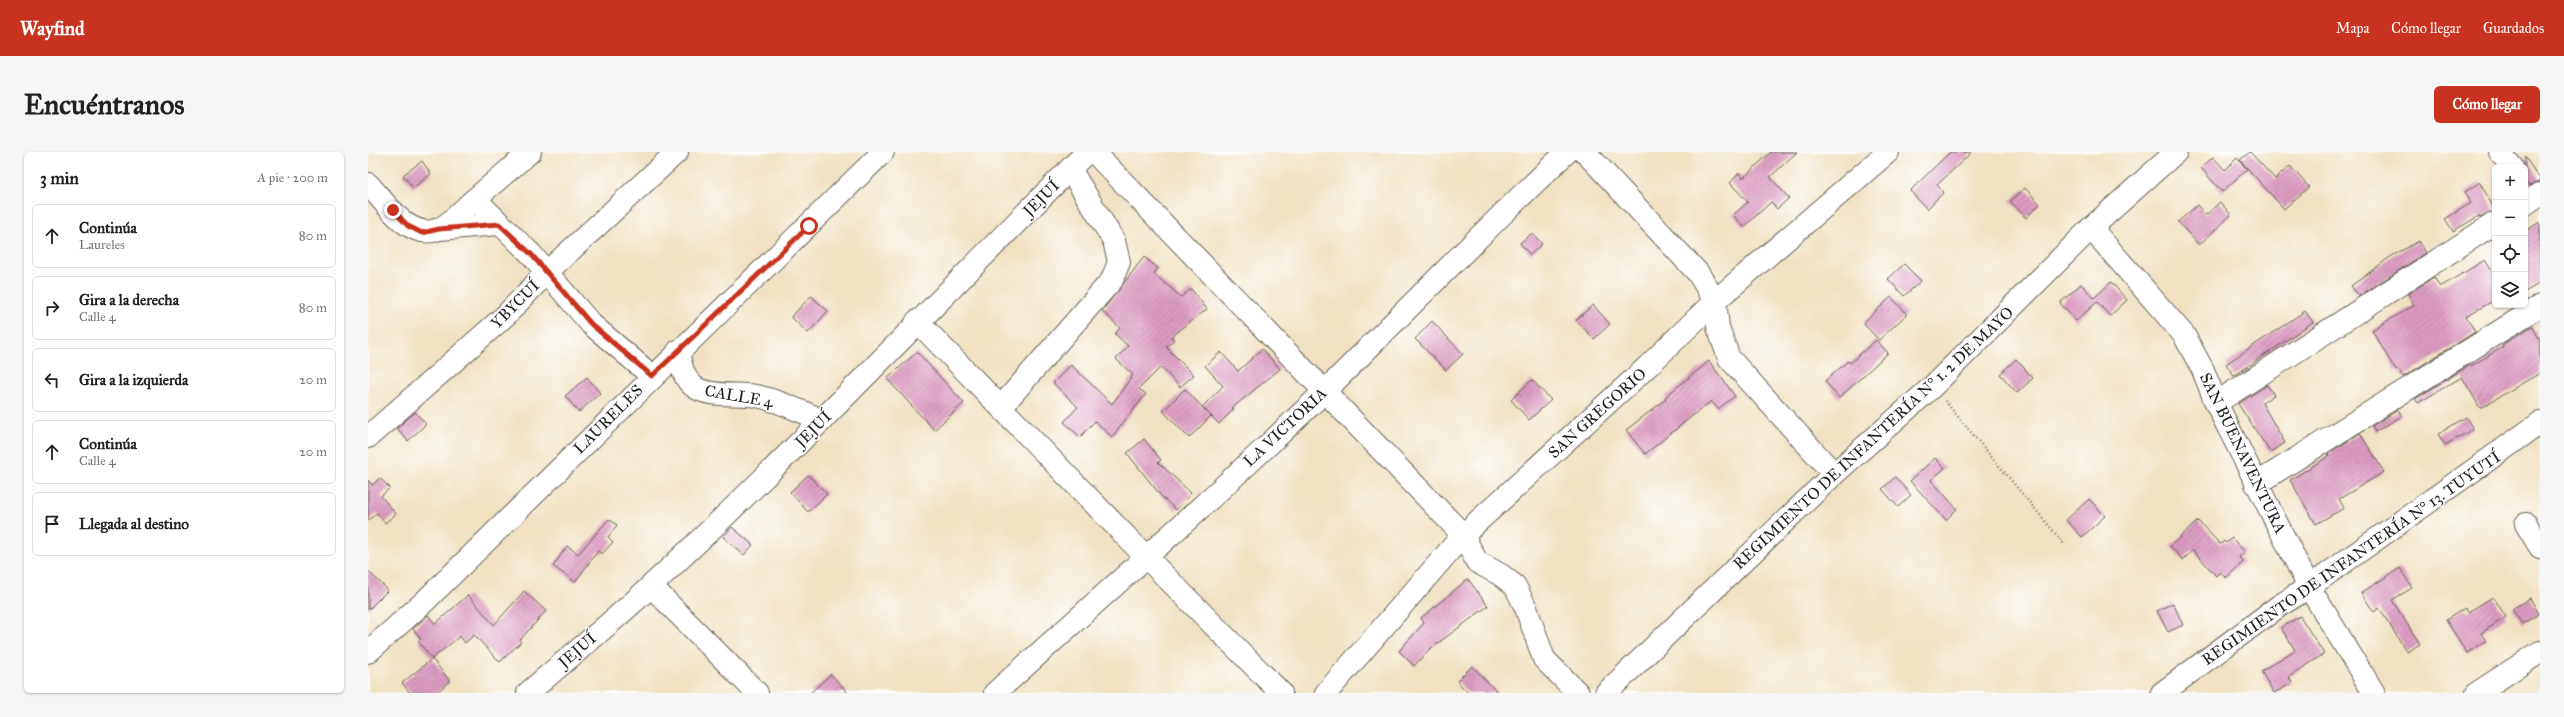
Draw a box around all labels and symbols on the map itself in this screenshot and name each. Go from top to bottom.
street label: JEJUÍ [1016,174,1065,222]
route end [384,201,402,219]
route start [800,217,818,235]
street label: YBYCUÍ [485,274,544,332]
street label: REGIMIENTO DE INFANTERÍA N° 1. 2 DE MAYO [1728,301,2017,573]
street label: SAN GREGORIO [1544,364,1650,462]
street label: SAN BUENAVENTURA [2196,370,2290,537]
street label: LAURELES [569,380,647,458]
street label: CALLE 4 [703,381,776,412]
street label: LA VICTORIA [1239,383,1331,470]
street label: JEJUÍ [788,405,837,453]
street label: REGIMIENTO DE INFANTERÍA N° 13. TUYUTÍ [2197,445,2505,669]
street label: JEJUÍ [551,626,601,674]

